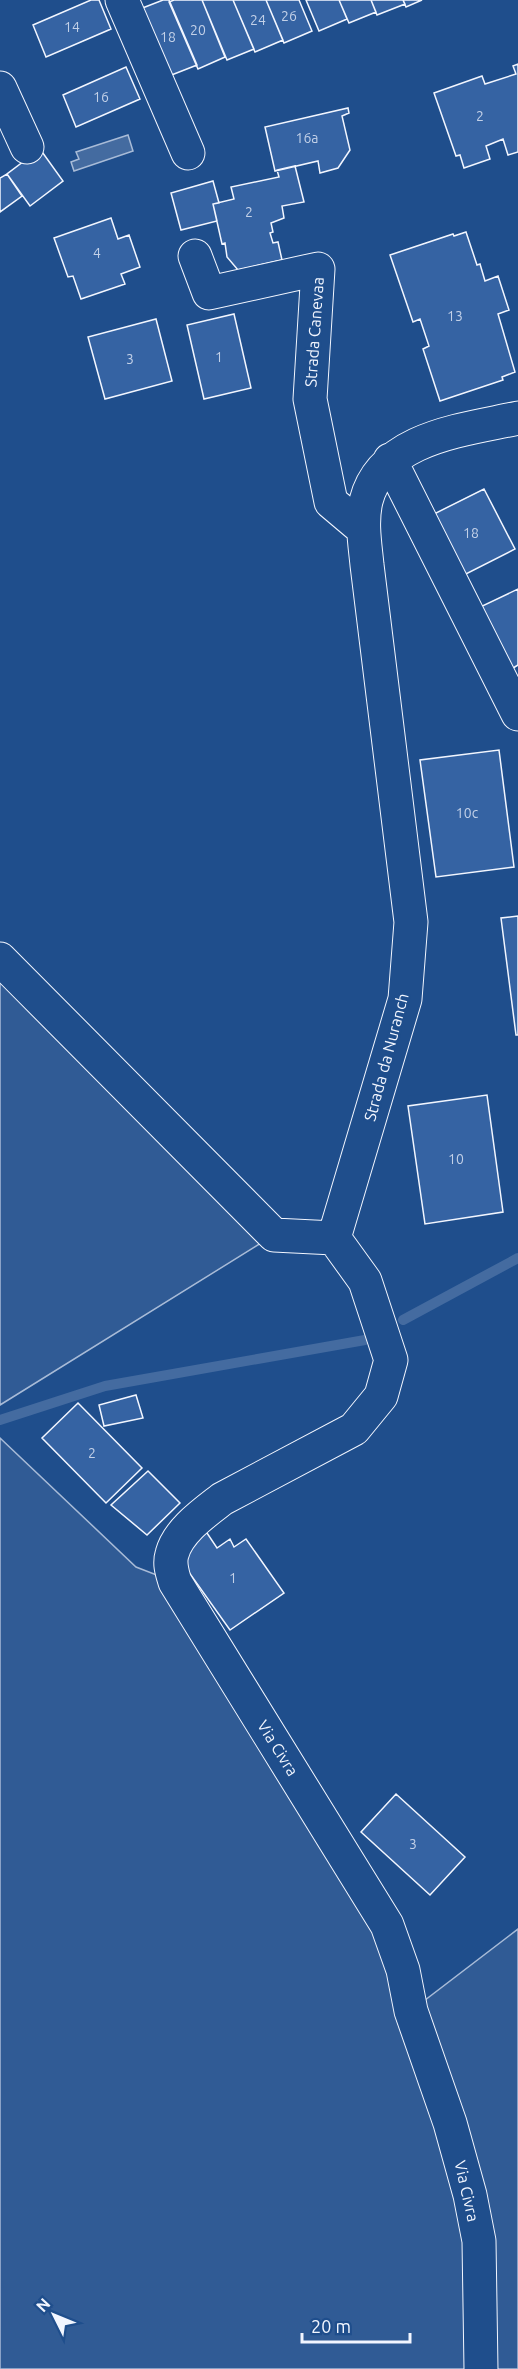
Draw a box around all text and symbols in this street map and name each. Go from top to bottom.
house number: 26 [281,8,297,24]
house number: 24 [250,12,266,28]
house number: 14 [64,19,80,35]
house number: 20 [190,22,206,38]
house number: 18 [160,29,176,45]
house number: 16 [93,89,109,105]
house number: 2 [476,108,484,124]
house number: 16a [296,130,319,146]
house number: 2 [245,204,253,220]
house number: 4 [93,245,101,261]
street label: Strada Canevaa [301,276,327,388]
house number: 13 [447,308,463,324]
house number: 1 [215,349,223,365]
house number: 3 [126,351,134,367]
house number: 18 [463,525,479,541]
house number: 10c [456,805,479,821]
street label: Strada da Nuranch [360,991,412,1123]
house number: 10 [448,1151,464,1167]
house number: 2 [88,1445,96,1461]
house number: 1 [229,1570,237,1586]
street label: Via Civra [254,1717,302,1779]
house number: 3 [409,1836,417,1852]
street label: Via Civra [451,2159,483,2223]
north arrow [24,2285,84,2345]
text: N [32,2294,54,2315]
scale bar [302,2306,410,2344]
text: 20 m [311,2316,351,2336]

